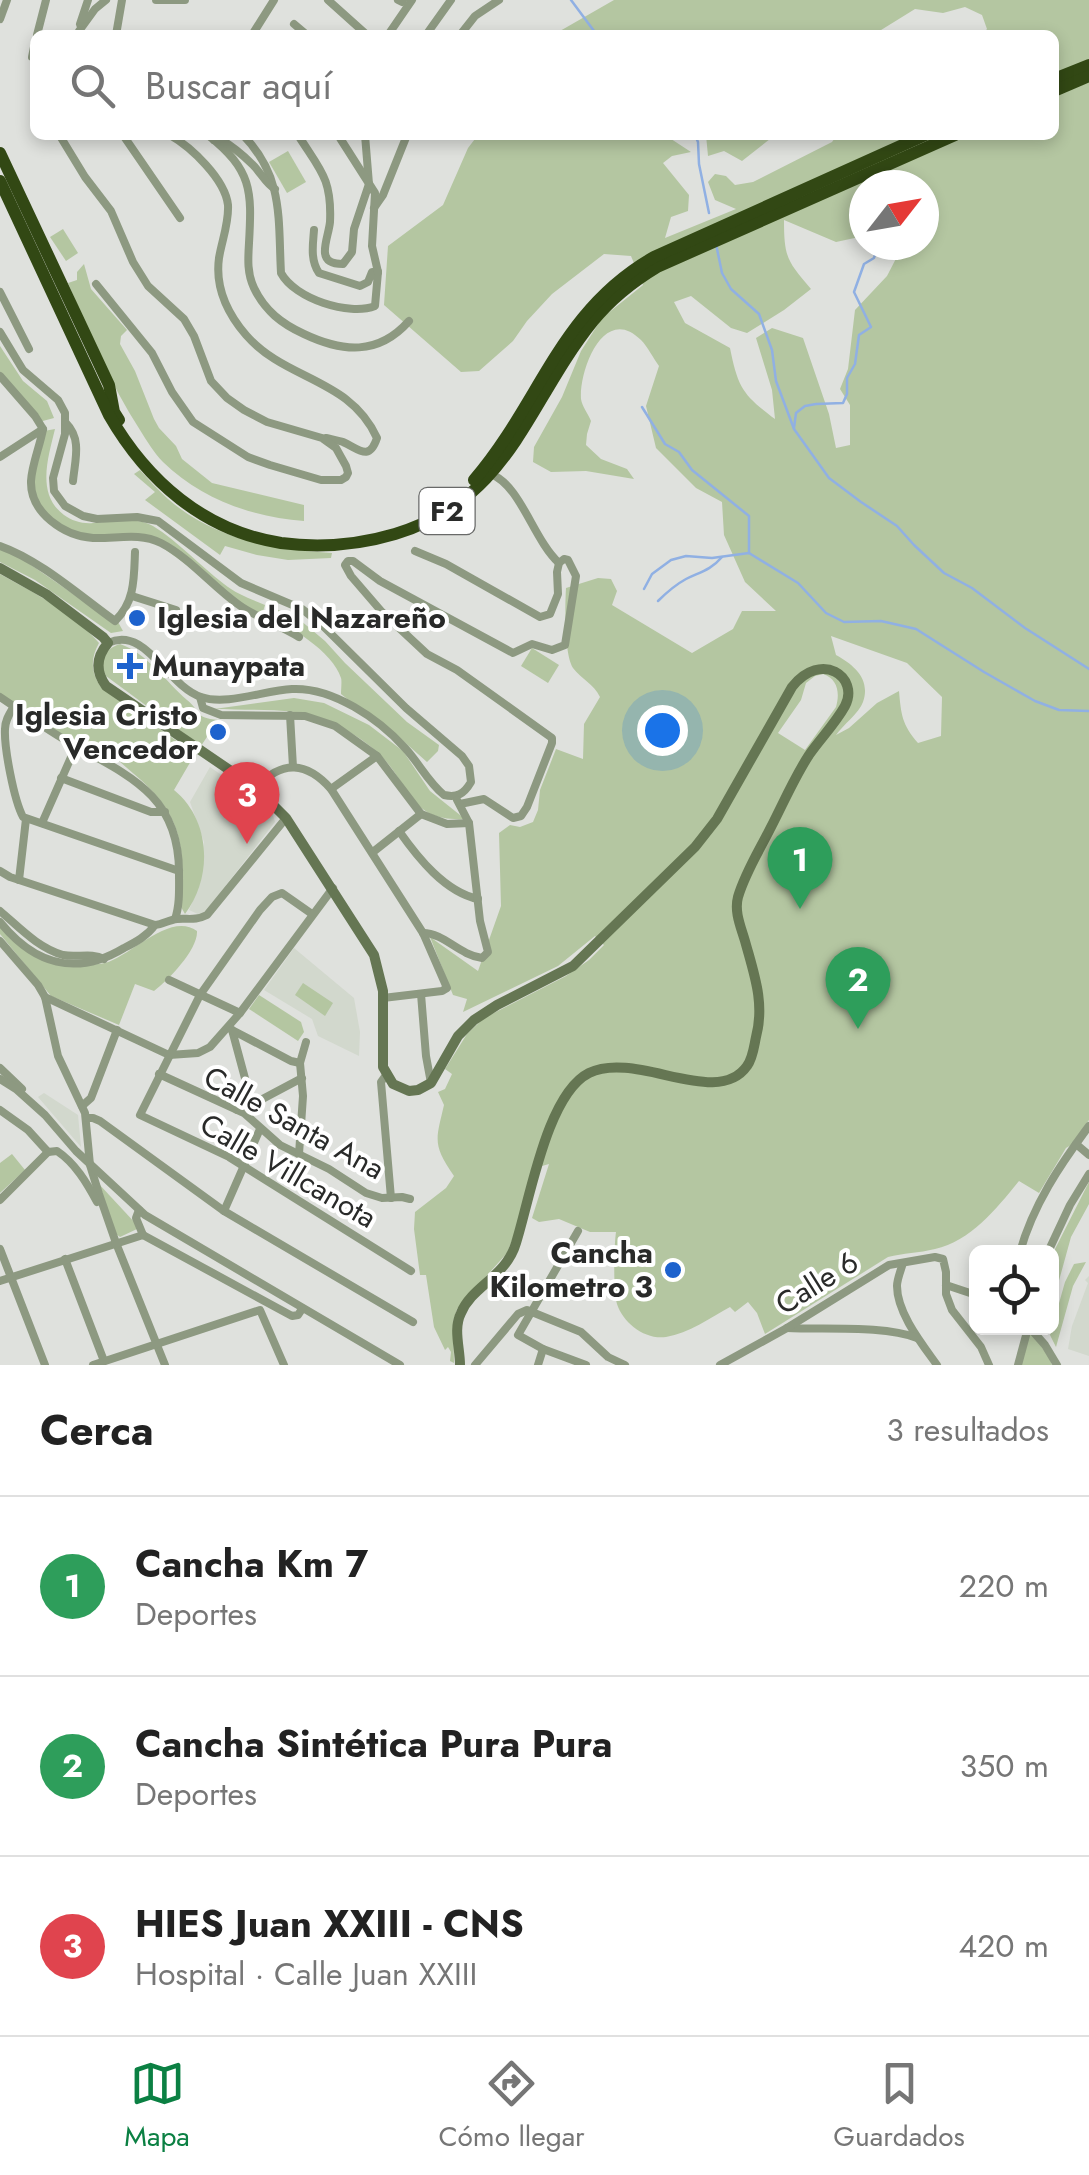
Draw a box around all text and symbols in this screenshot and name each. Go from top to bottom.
search box [30,30,1059,140]
icon: search [65,58,120,113]
text: Buscar aquí [145,58,332,113]
north arrow [849,170,939,260]
road number: F2 [420,488,474,534]
place label: Iglesia del Nazareño [157,596,446,639]
marker: Iglesia del Nazareño [126,607,148,629]
place label: Munaypata [152,644,305,687]
marker: Munaypata [117,653,143,679]
place label: Iglesia Cristo Vencedor [15,693,199,770]
your location [637,705,688,756]
marker: Iglesia Cristo Vencedor [207,721,229,743]
pin: 3 [214,762,280,844]
pin: 1 [768,826,832,909]
pin: 2 [826,946,890,1029]
street label: Calle Santa Ana [196,1055,392,1190]
street label: Calle Villcanota [192,1103,384,1238]
place label: Cancha Kilometro 3 [489,1231,653,1308]
street label: Calle 6 [767,1240,867,1325]
map controls [969,1245,1059,1335]
button: locate [969,1245,1059,1335]
marker: Cancha Kilometro 3 [662,1259,684,1281]
text: Cerca [40,1400,154,1461]
text: 3 resultados [886,1407,1049,1453]
text: Cancha Km 7 [135,1536,368,1591]
text: 1 [64,1563,81,1609]
text: 220 m [959,1563,1049,1609]
text: Deportes [135,1591,257,1637]
text: Cancha Sintética Pura Pura [135,1716,613,1771]
text: 2 [62,1743,83,1789]
text: 350 m [960,1743,1049,1789]
text: Deportes [135,1771,257,1817]
text: HIES Juan XXIII - CNS [135,1896,524,1951]
text: 3 [63,1923,82,1969]
text: 420 m [958,1923,1049,1969]
text: Hospital · Calle Juan XXIII [135,1951,477,1997]
tab: Mapa [124,2056,190,2157]
tab: Cómo llegar [438,2056,585,2157]
tab: Guardados [833,2056,965,2157]

